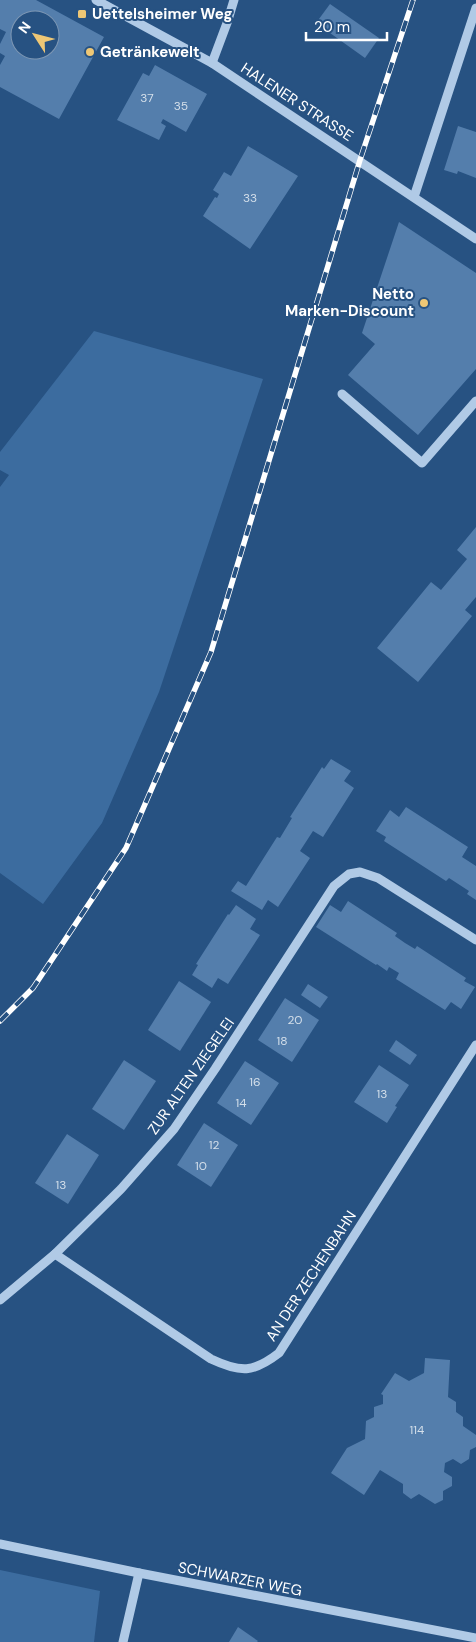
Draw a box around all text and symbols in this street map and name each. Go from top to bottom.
place label: Uettelsheimer Weg [92,4,233,24]
marker: Uettelsheimer Weg [76,8,88,20]
north arrow [10,10,60,60]
scale bar [306,10,387,42]
text: 20 m [314,17,350,37]
text: N [14,18,35,37]
place label: Getränkewelt [100,42,200,62]
marker: Getränkewelt [84,46,96,58]
street label: HALENER STRASSE [237,58,357,146]
house number: 37 [140,90,154,106]
house number: 35 [174,98,188,114]
house number: 33 [243,190,257,206]
place label: Netto Marken-Discount [285,284,414,321]
marker: Netto Marken-Discount [418,297,430,309]
house number: 20 [287,1012,303,1028]
street label: ZUR ALTEN ZIEGELEI [143,1014,239,1138]
house number: 18 [276,1033,288,1049]
house number: 16 [249,1074,261,1090]
house number: 13 [377,1086,387,1102]
house number: 14 [235,1095,247,1111]
house number: 12 [209,1137,219,1153]
house number: 10 [195,1158,207,1174]
house number: 13 [56,1177,66,1193]
street label: AN DER ZECHENBAHN [261,1207,361,1345]
house number: 114 [410,1422,424,1438]
street label: SCHWARZER WEG [176,1557,304,1601]

